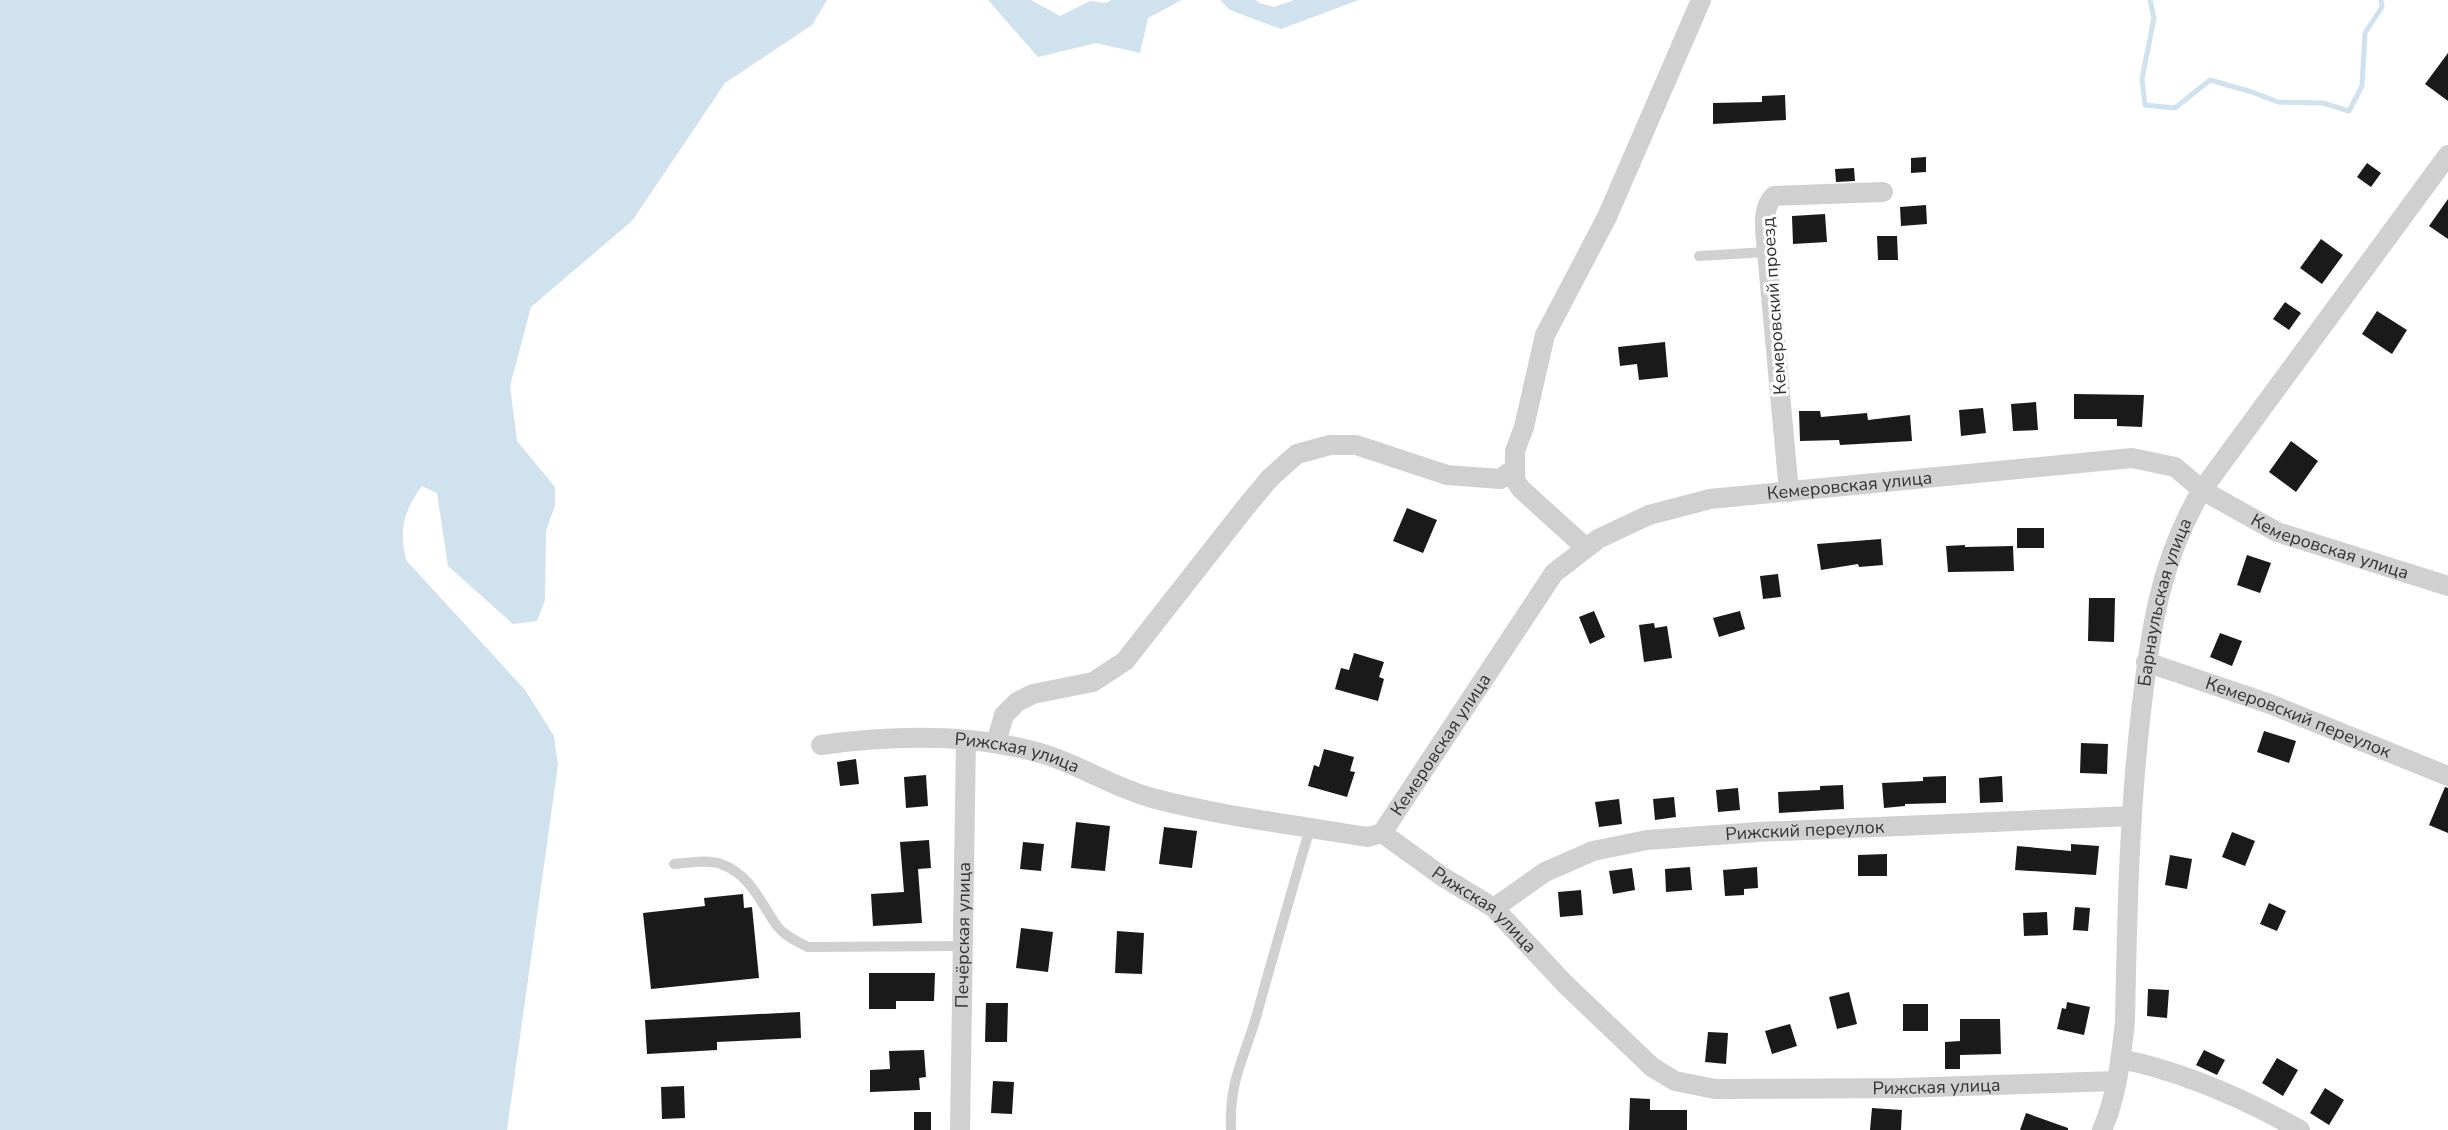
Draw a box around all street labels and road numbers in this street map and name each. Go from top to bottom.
street label: Кемеровский проезд [1756,216,1792,396]
street label: Кемеровская улица [1766,465,1933,505]
street label: Кемеровская улица [2247,508,2412,585]
street label: Барнаульская улица [2132,514,2197,688]
street label: Кемеровская улица [1385,669,1496,820]
street label: Кемеровский переулок [2202,671,2395,764]
street label: Рижская улица [954,727,1084,779]
street label: Рижский переулок [1724,815,1885,846]
street label: Рижская улица [1427,861,1542,958]
street label: Печёрская улица [950,862,976,1008]
street label: Рижская улица [1872,1073,2001,1100]

